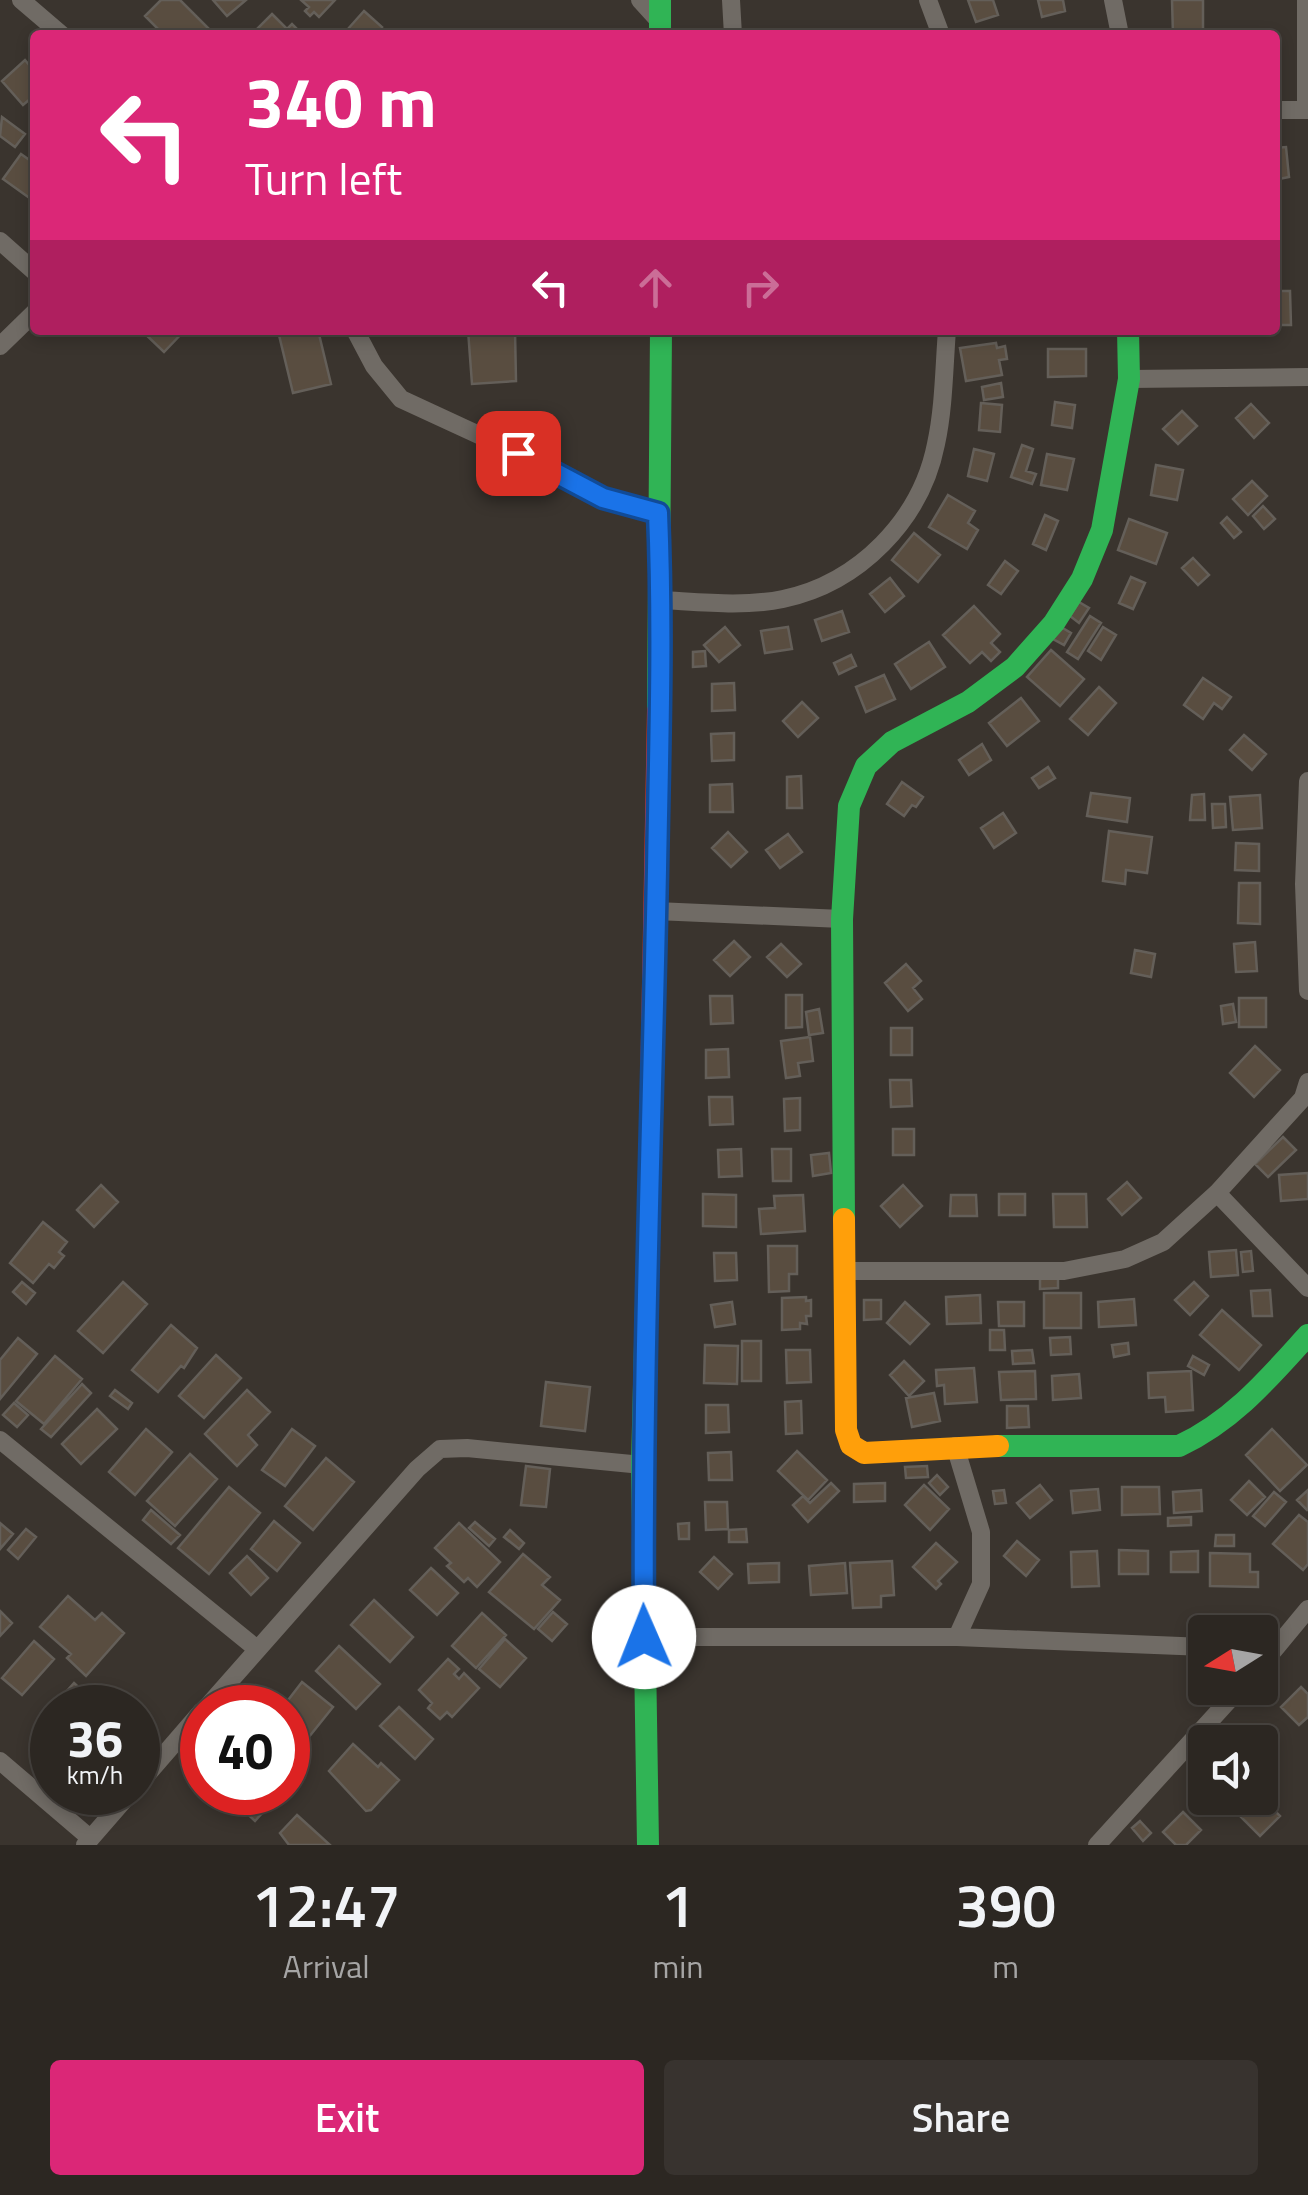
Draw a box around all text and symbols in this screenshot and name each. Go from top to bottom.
text: 340 m [245,48,437,154]
icon: left [80,70,210,200]
text: Turn left [245,144,402,212]
icon: left [523,260,578,315]
icon: ahead [628,260,683,315]
icon: right [733,260,788,315]
pin [476,411,561,496]
icon: arrive [491,426,546,481]
position arrow [592,1585,696,1689]
north arrow [1188,1615,1278,1705]
map controls [1188,1615,1278,1815]
speed limit sign: 40 [180,1685,310,1815]
text: 36 [67,1700,123,1776]
button: sound [1188,1725,1278,1815]
text: km/h [67,1756,123,1794]
text: 12:47 [252,1859,401,1950]
text: 1 [661,1859,695,1950]
text: 390 [955,1859,1056,1950]
text: Arrival [283,1942,370,1990]
text: min [652,1942,703,1990]
text: m [992,1942,1019,1990]
button: Exit [50,2060,644,2175]
button: Share [664,2060,1258,2175]

